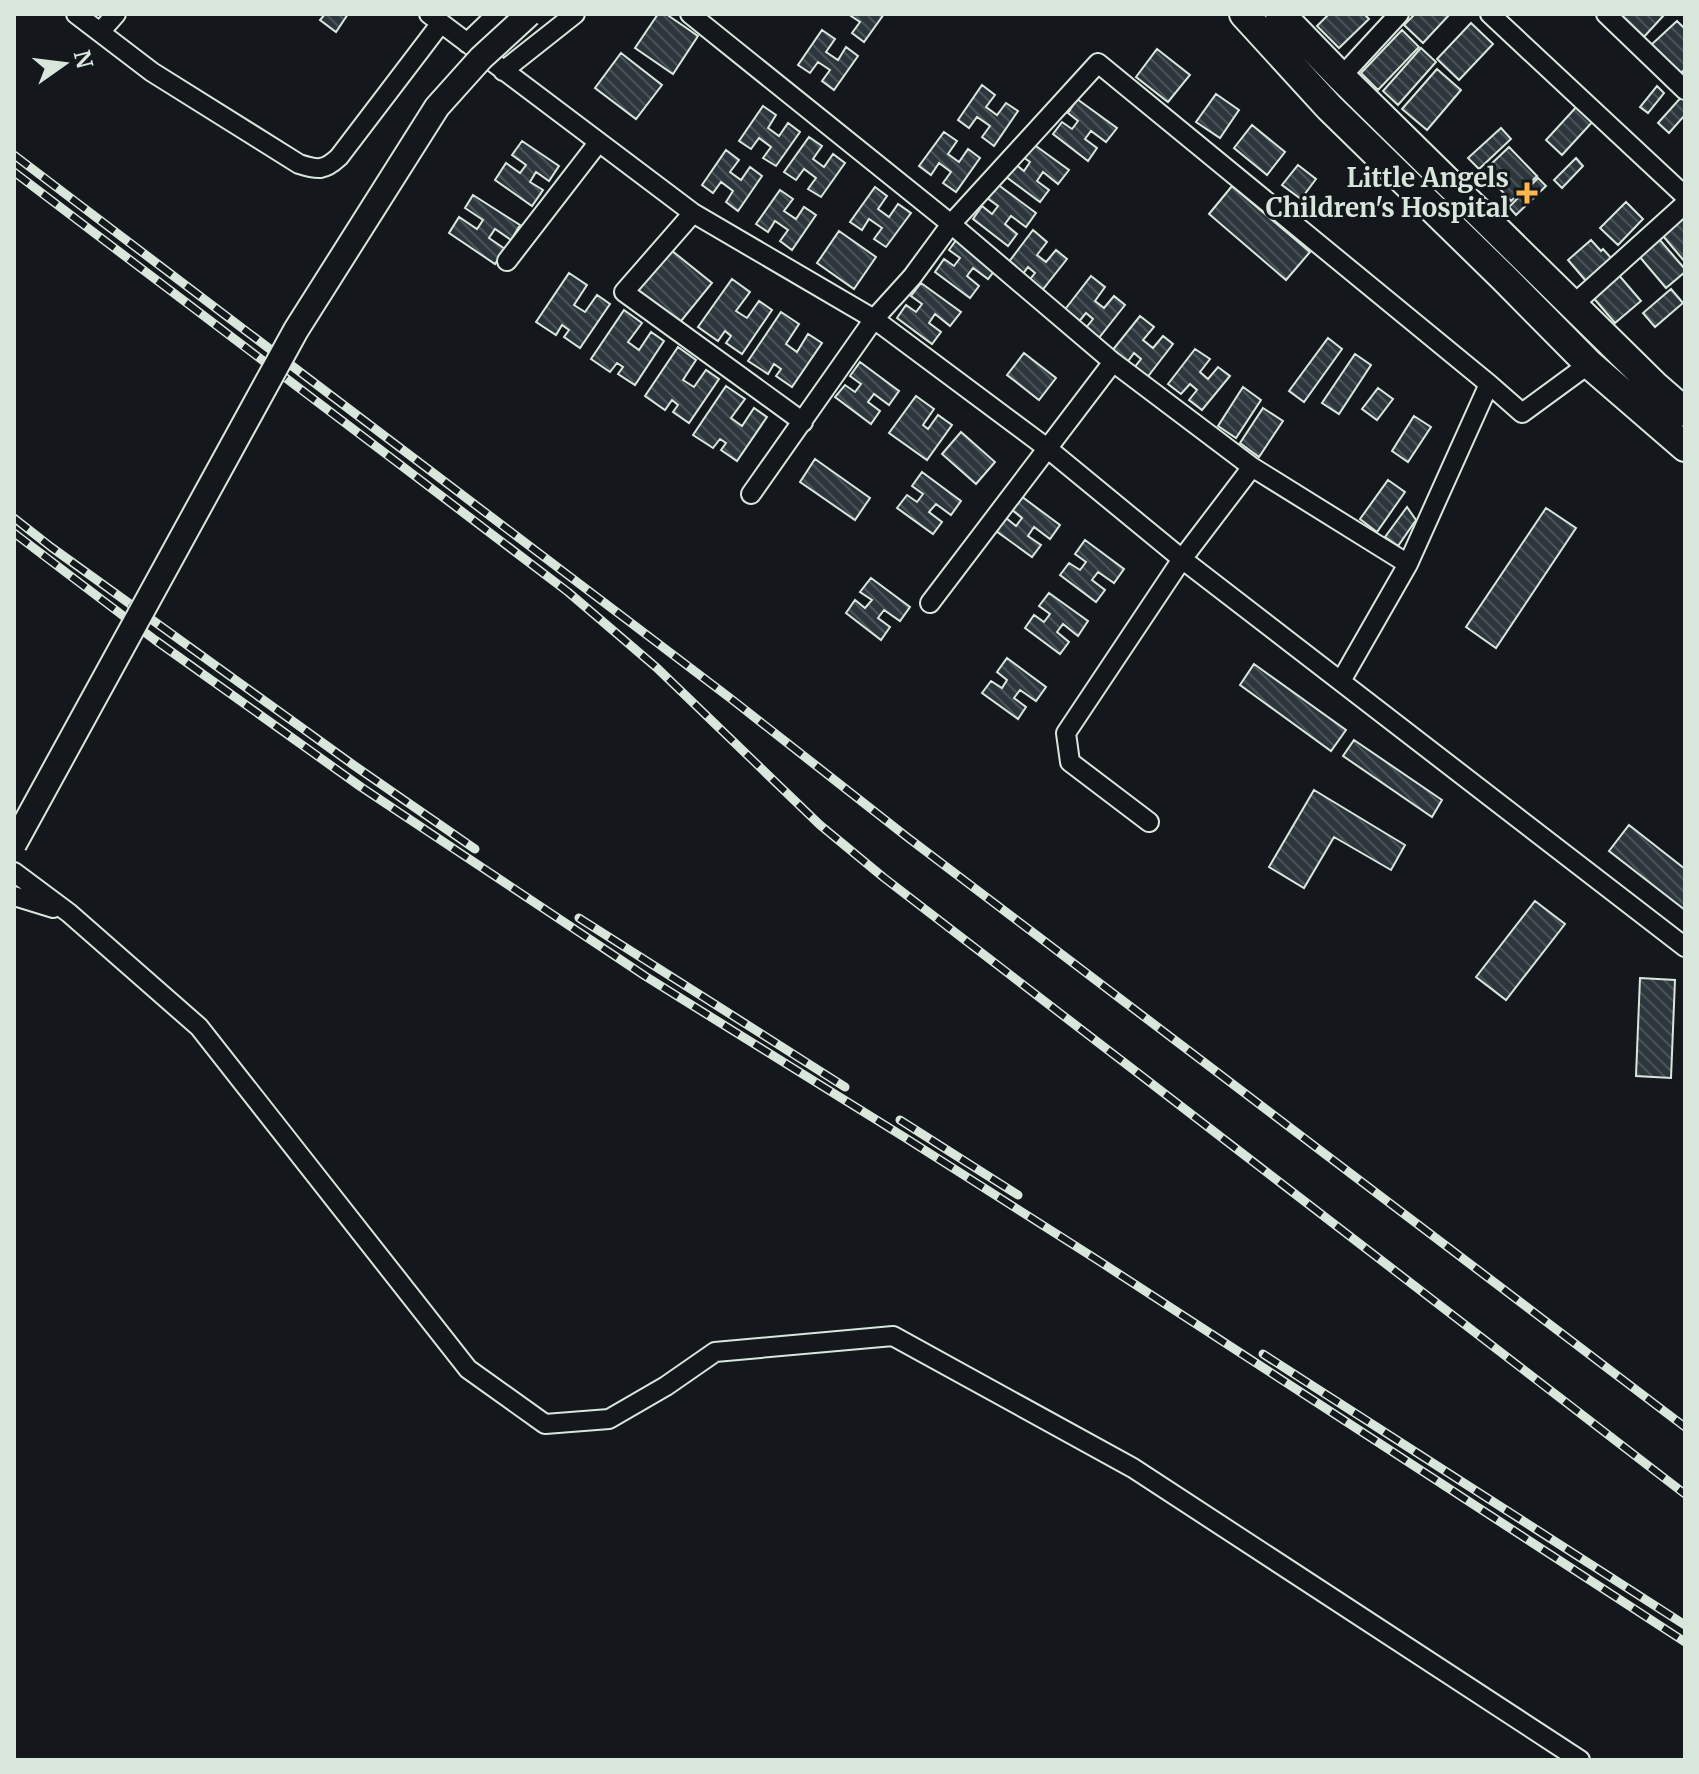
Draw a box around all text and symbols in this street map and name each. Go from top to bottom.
north arrow [24,24,104,104]
text: N [68,47,99,72]
place label: Little Angels Children's Hospital [1266,161,1509,224]
marker: Little Angels Children's Hospital [1516,182,1538,204]

